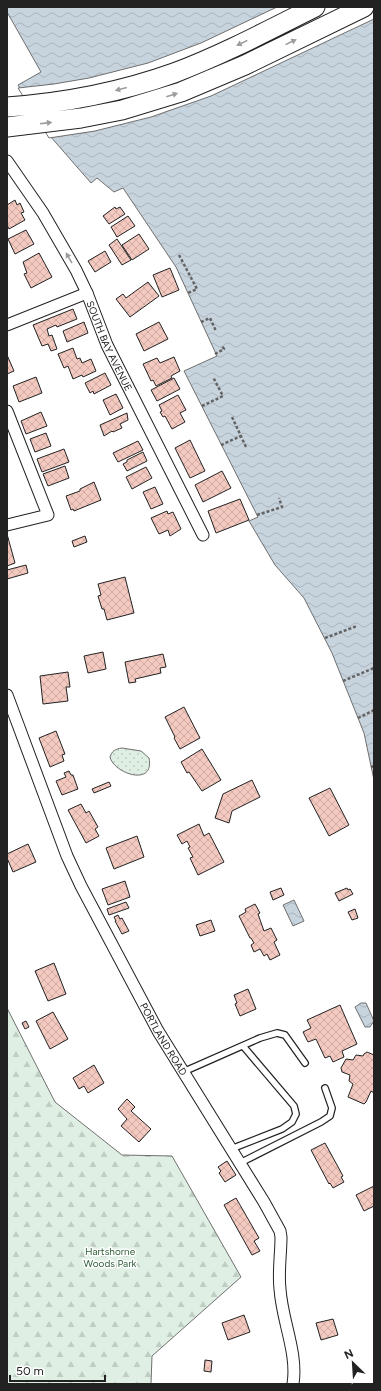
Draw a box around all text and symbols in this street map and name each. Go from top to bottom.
one-way arrow [286,39,297,45]
one-way arrow [237,40,248,46]
one-way arrow [115,86,127,92]
one-way arrow [167,92,179,98]
one-way arrow [40,120,52,126]
one-way arrow [65,253,73,263]
street label: SOUTH BAY AVENUE [84,299,136,393]
street label: PORTLAND ROAD [138,1000,190,1078]
park label: Hartshorne Woods Park [84,1245,137,1270]
north arrow [333,1343,373,1383]
text: N [342,1347,356,1362]
scale bar [10,1357,105,1383]
text: 50 m [16,1364,44,1378]

